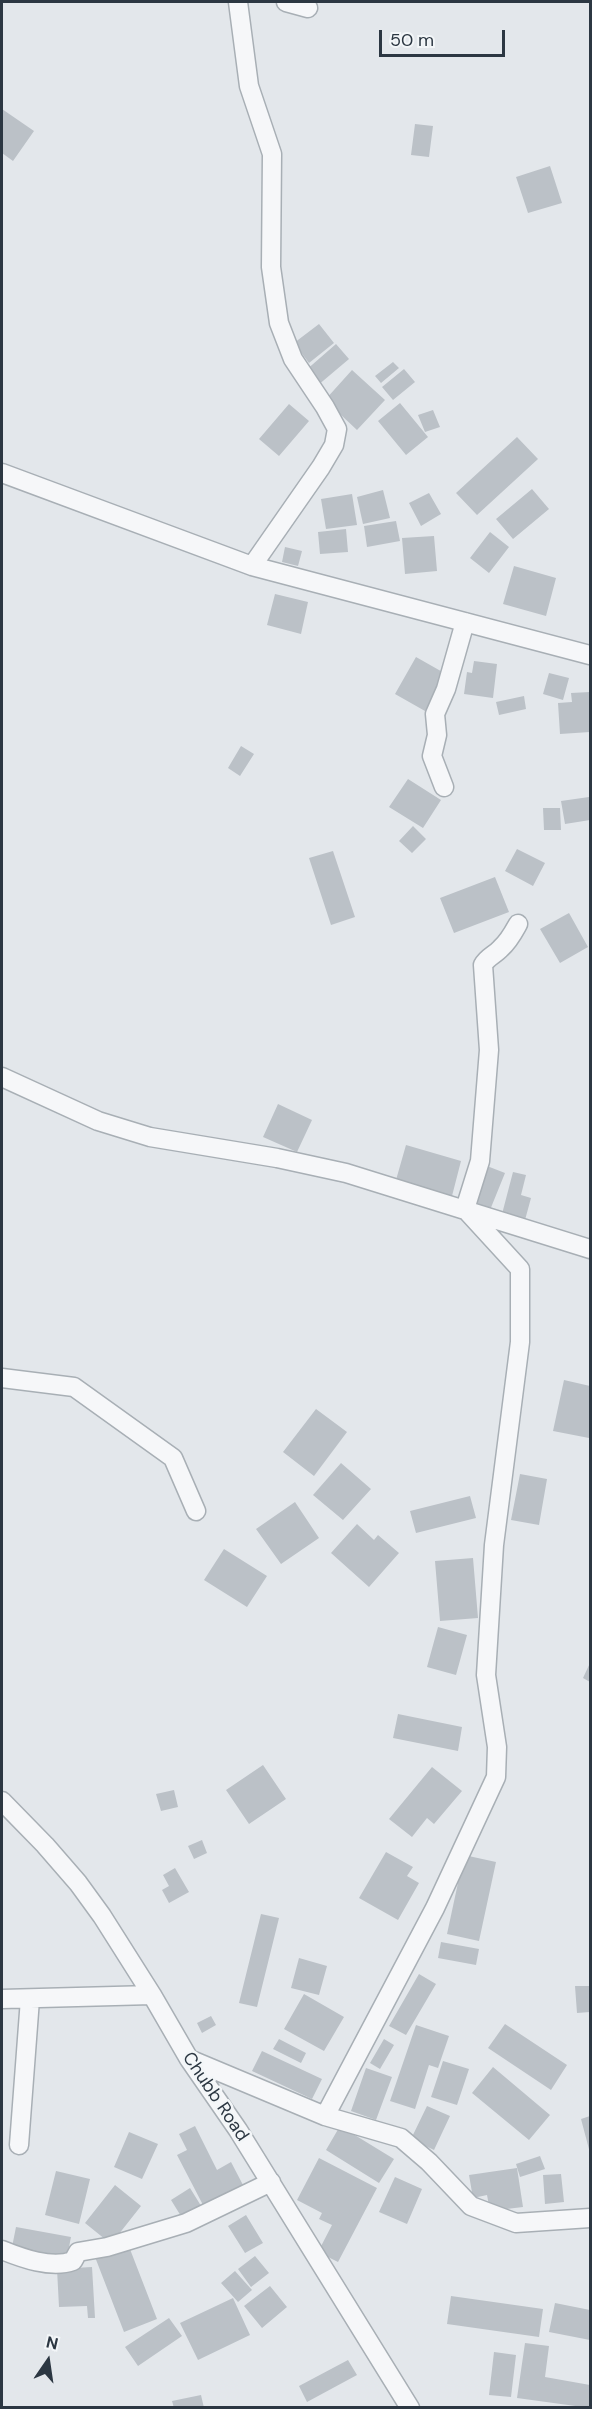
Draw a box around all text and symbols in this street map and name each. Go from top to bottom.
scale bar [382,18,508,56]
text: 50 m [390,28,434,52]
street label: Chubb Road [177,2048,253,2146]
north arrow [18,2331,78,2391]
text: N [44,2331,60,2355]

